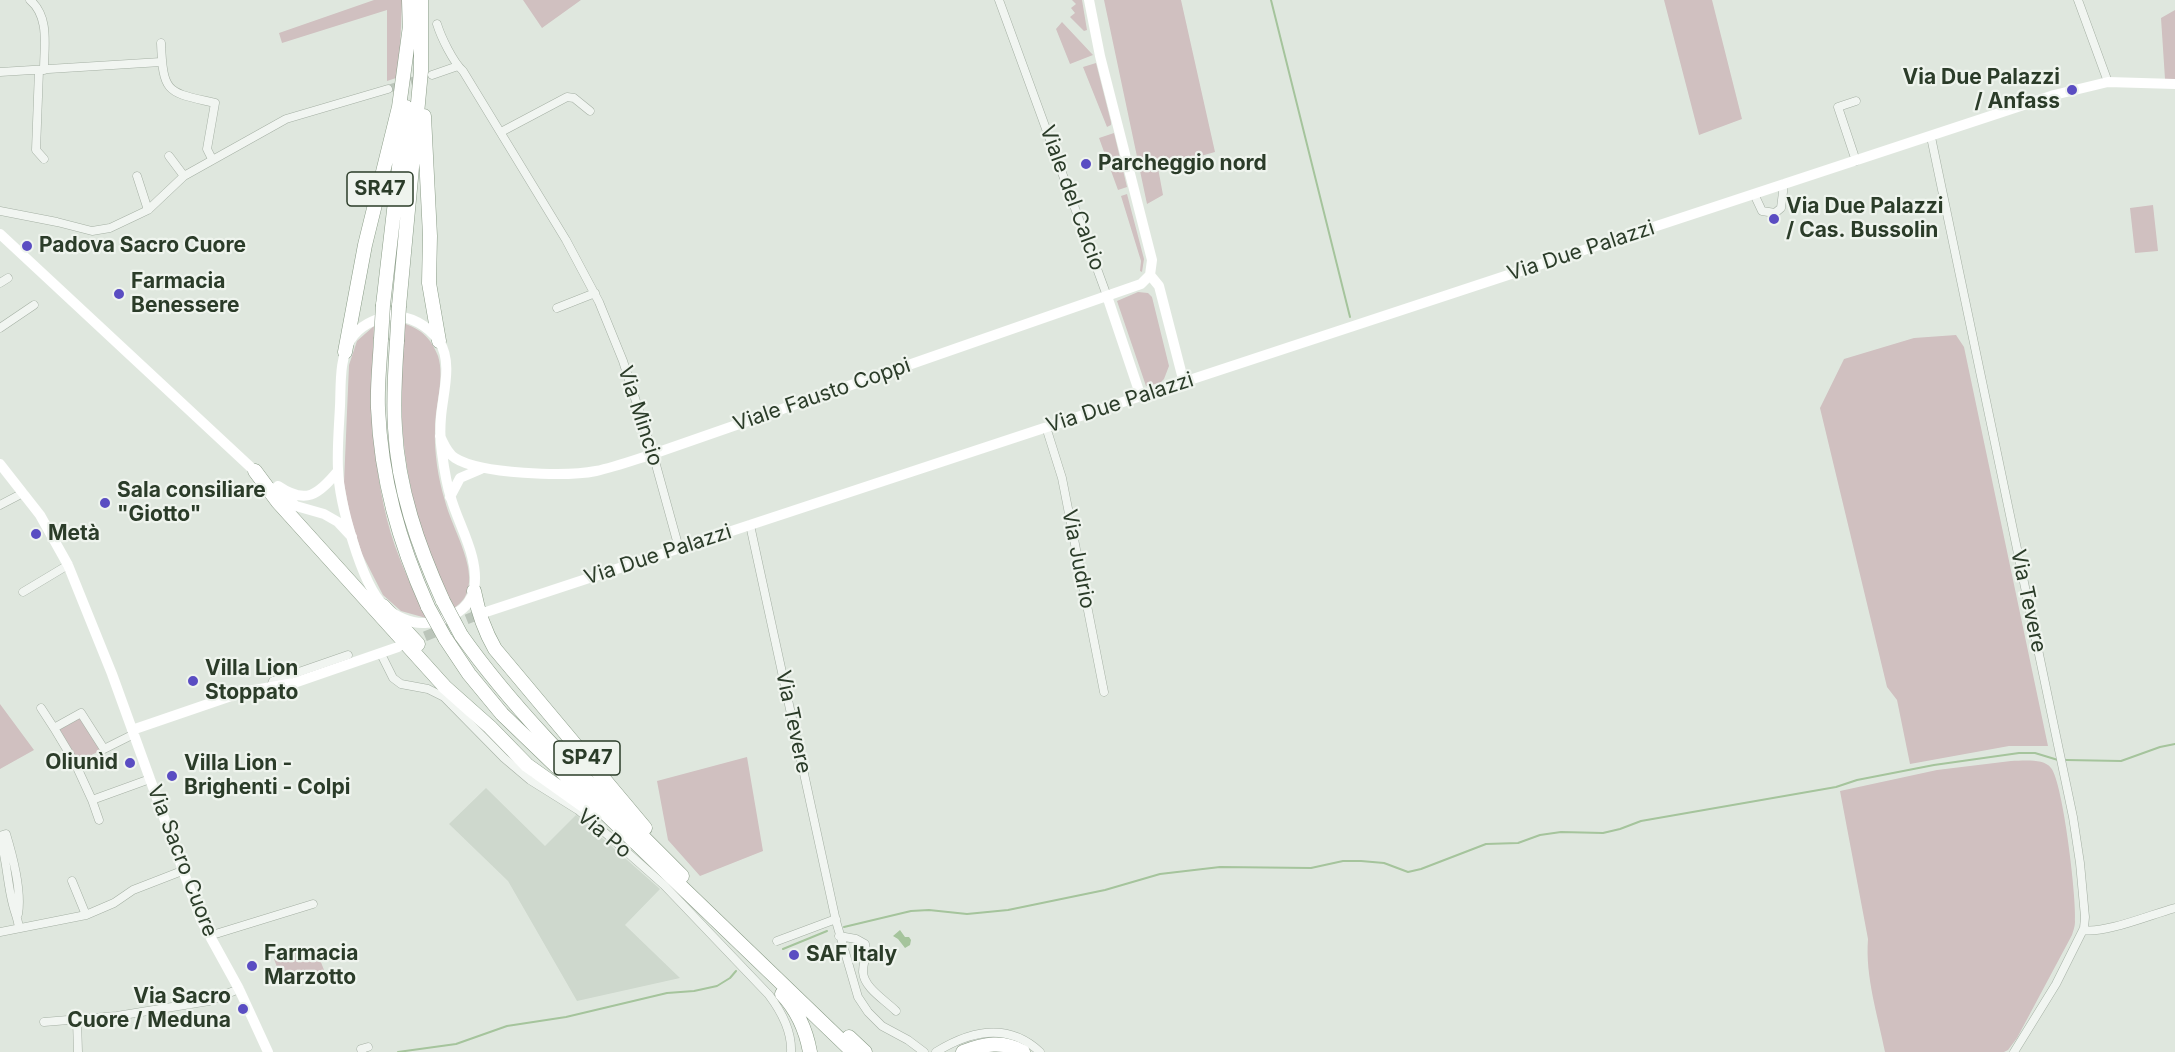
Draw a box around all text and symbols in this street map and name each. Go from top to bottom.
place label: Via Due Palazzi / Anfass [1903,65,2060,115]
marker: Via Due Palazzi / Anfass [2065,83,2079,97]
street label: Viale del Calcio [1034,122,1110,274]
place label: Parcheggio nord [1098,151,1267,177]
marker: Parcheggio nord [1079,157,1093,171]
road number: SR47 [347,172,413,206]
place label: Via Due Palazzi / Cas. Bussolin [1786,194,1943,244]
marker: Via Due Palazzi / Cas. Bussolin [1767,212,1781,226]
street label: Via Due Palazzi [1504,215,1658,287]
place label: Padova Sacro Cuore [39,233,246,259]
marker: Padova Sacro Cuore [20,239,34,253]
place label: Farmacia Benessere [131,269,240,319]
marker: Farmacia Benessere [112,287,126,301]
street label: Viale Fausto Coppi [730,353,914,437]
street label: Via Mincio [612,363,668,469]
street label: Via Due Palazzi [1043,367,1197,439]
place label: Sala consiliare "Giotto" [117,478,266,528]
marker: Sala consiliare "Giotto" [98,496,112,510]
street label: Via Judrio [1056,507,1100,611]
street label: Via Due Palazzi [581,519,735,591]
place label: Metà [48,521,100,547]
marker: Metà [29,527,43,541]
street label: Via Tevere [2005,547,2051,655]
place label: Villa Lion Stoppato [205,656,298,706]
street label: Via Tevere [770,668,816,776]
marker: Villa Lion Stoppato [186,674,200,688]
road number: SP47 [554,741,620,775]
place label: Oliunìd [45,750,118,776]
place label: Villa Lion - Brighenti - Colpi [184,751,350,801]
marker: Oliunìd [123,756,137,770]
marker: Villa Lion - Brighenti - Colpi [165,769,179,783]
street label: Via Sacro Cuore [141,781,223,941]
street label: Via Po [572,804,636,864]
place label: Farmacia Marzotto [264,941,358,991]
place label: SAF Italy [806,942,897,968]
marker: SAF Italy [787,948,801,962]
marker: Farmacia Marzotto [245,959,259,973]
place label: Via Sacro Cuore / Meduna [67,984,231,1034]
marker: Via Sacro Cuore / Meduna [236,1002,250,1016]

